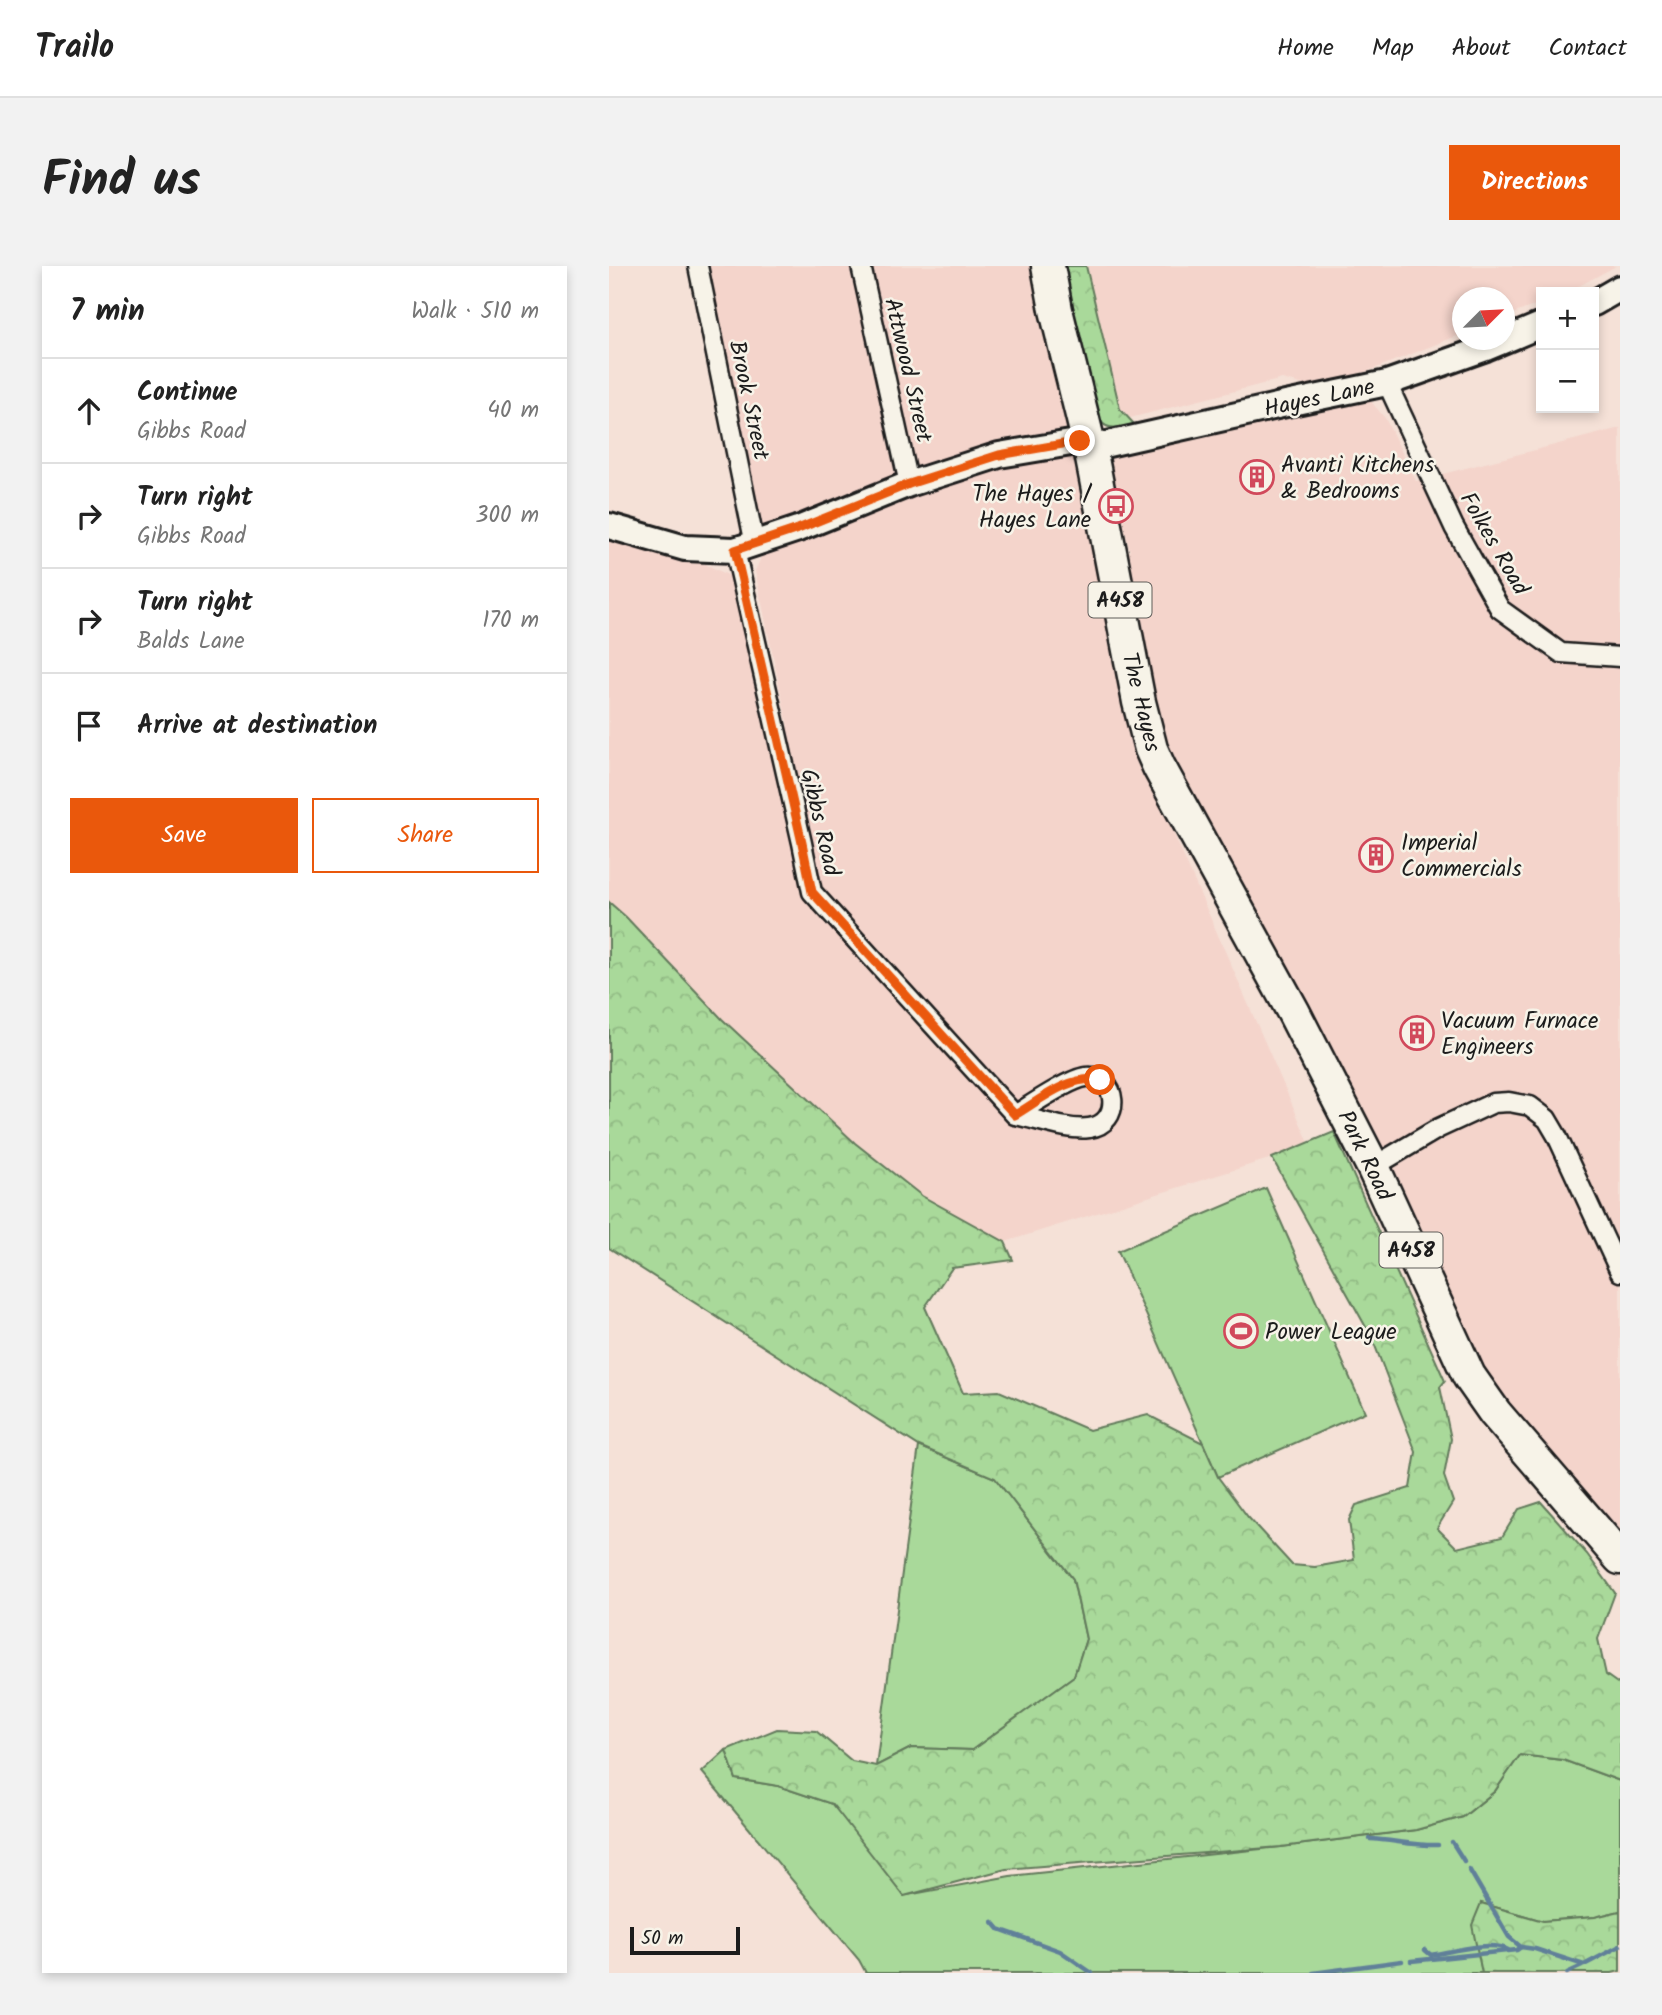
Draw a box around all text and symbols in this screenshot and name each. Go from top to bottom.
text: Trailo [35,22,114,75]
text: Home [1277,29,1334,68]
text: Map [1372,29,1414,68]
text: About [1452,29,1510,68]
text: Contact [1548,29,1627,68]
text: Find us [42,143,200,221]
button: Directions [1449,145,1620,220]
north arrow [1452,287,1515,350]
map controls [1536,287,1599,413]
button: + [1536,287,1599,350]
text: 7 min [70,288,145,336]
text: Walk · 510 m [411,294,539,330]
street label: Attwood Street [873,295,941,447]
street label: Brook Street [718,337,779,465]
button: − [1536,350,1599,413]
street label: Hayes Lane [1261,370,1378,428]
text: Continue [137,372,238,414]
icon: ahead [70,392,108,430]
text: 40 m [487,393,539,429]
text: Gibbs Road [137,414,246,450]
route end [1064,425,1095,456]
place label: Avanti Kitchens & Bedrooms [1281,448,1434,510]
building icon: Avanti Kitchens & Bedrooms [1238,458,1276,496]
text: Turn right [137,477,253,519]
place label: The Hayes / Hayes Lane [972,477,1093,539]
street label: Folkes Road [1449,485,1538,603]
bus stop icon: The Hayes / Hayes Lane [1097,487,1135,525]
icon: right [70,497,108,535]
text: 300 m [475,498,539,534]
text: Gibbs Road [137,519,246,555]
text: Turn right [137,582,253,624]
road number: A458 [1089,582,1151,618]
icon: right [70,602,108,640]
text: 170 m [482,603,539,639]
text: Balds Lane [137,624,245,660]
street label: The Hayes [1110,649,1170,756]
text: Arrive at destination [137,705,377,747]
icon: arrive [70,707,108,745]
street label: Gibbs Road [789,765,849,880]
button: Save [70,798,298,873]
button: Share [312,798,539,873]
place label: Imperial Commercials [1401,826,1522,888]
building icon: Imperial Commercials [1357,836,1395,874]
place label: Vacuum Furnace Engineers [1441,1004,1598,1066]
building icon: Vacuum Furnace Engineers [1398,1014,1436,1052]
route start [1084,1064,1115,1095]
street label: Park Road [1327,1104,1402,1208]
road number: A458 [1379,1233,1443,1268]
sports icon: Power League [1222,1312,1260,1350]
place label: Power League [1265,1315,1397,1351]
scale bar [630,1924,740,1956]
text: 50 m [641,1924,683,1954]

